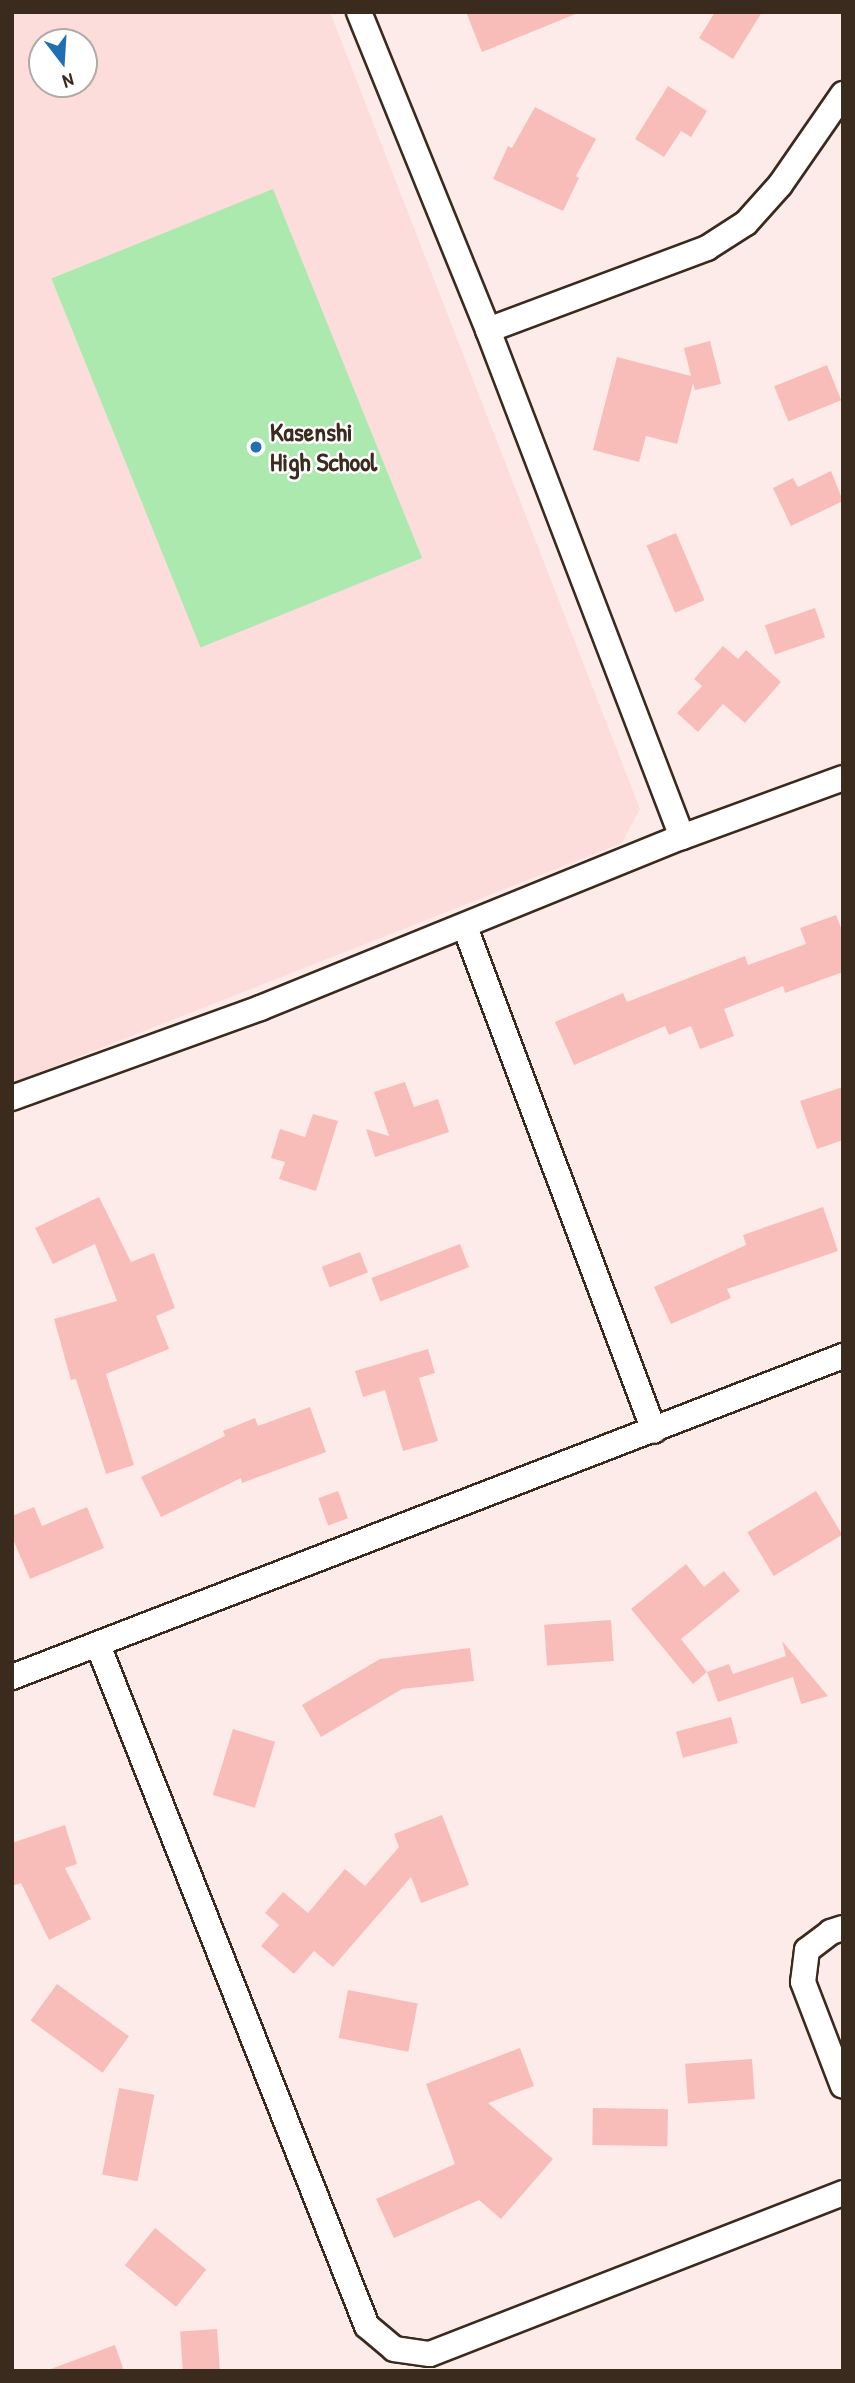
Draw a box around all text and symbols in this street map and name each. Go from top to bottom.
north arrow [28,28,98,98]
text: N [60,67,77,95]
place label: Kasenshi High School [270,416,377,478]
marker: Kasenshi High School [248,439,264,455]

